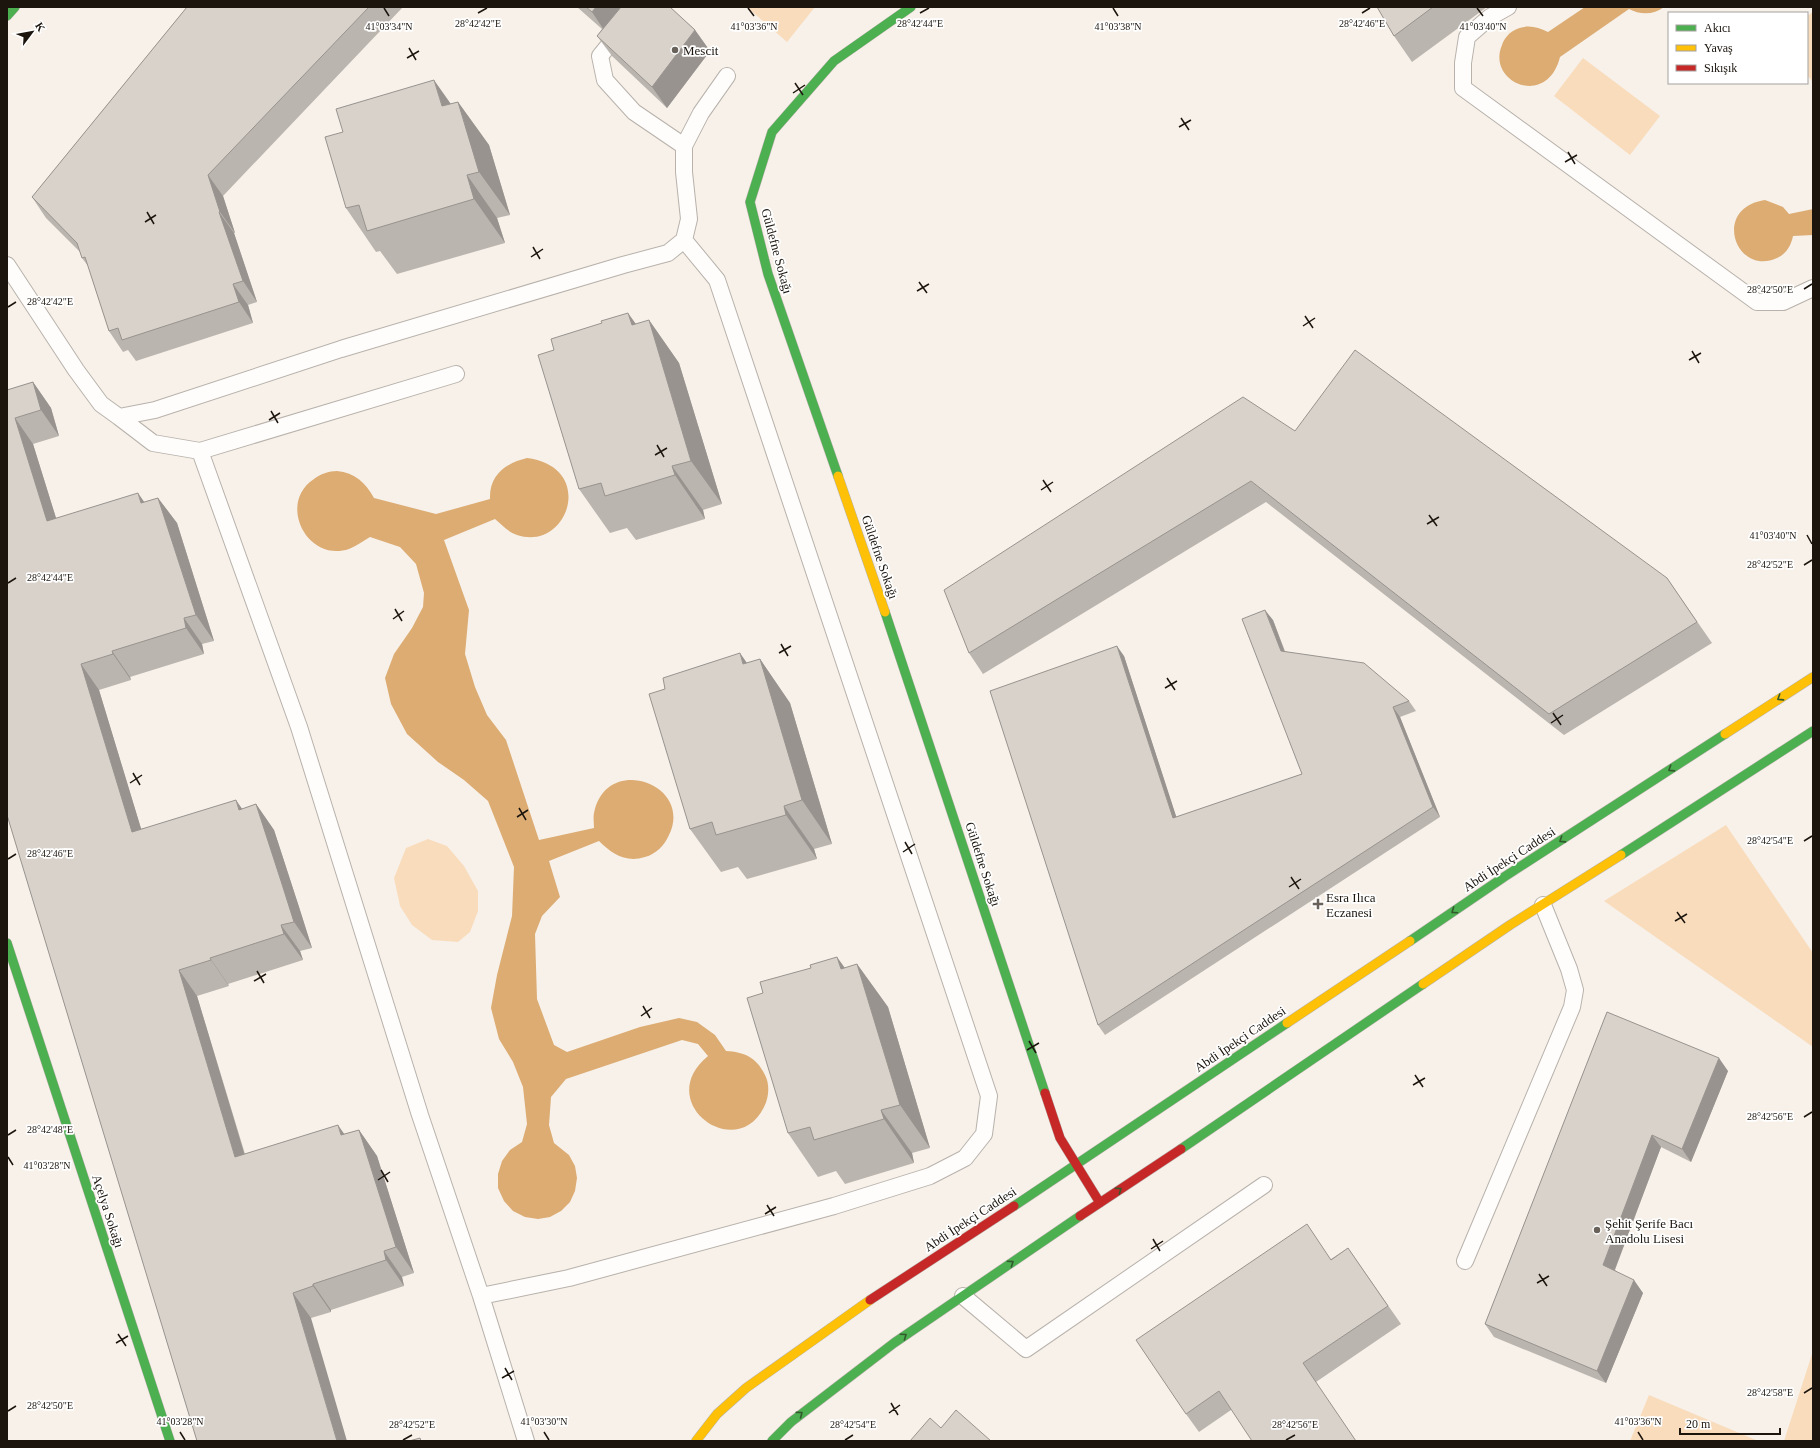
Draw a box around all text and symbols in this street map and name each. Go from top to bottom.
north arrow [12,12,52,52]
legend [1668,12,1808,84]
text: 28°42'42"E [455,18,501,29]
text: 28°42'44"E [897,18,943,29]
text: 28°42'46"E [1339,18,1385,29]
text: K [33,20,48,34]
text: 41°03'34"N [365,21,413,32]
text: 41°03'36"N [730,21,778,32]
text: 41°03'38"N [1094,21,1142,32]
text: 41°03'40"N [1459,21,1507,32]
text: Akıcı [1704,21,1731,35]
text: Yavaş [1704,41,1733,55]
place label: Mescit [683,43,719,58]
marker: Mescit [670,45,680,55]
text: Sıkışık [1704,61,1737,75]
street label: Güldefne Sokağı [758,207,796,296]
text: 28°42'50"E [1747,284,1793,295]
text: 28°42'42"E [27,296,73,307]
street label: Güldefne Sokağı [859,513,901,601]
text: 41°03'40"N [1749,530,1797,541]
text: 28°42'52"E [1747,559,1793,570]
text: 28°42'44"E [27,572,73,583]
one-way arrow [1777,694,1784,701]
one-way arrow [1668,764,1675,772]
street label: Güldefne Sokağı [962,820,1004,908]
street label: Abdi İpekçi Caddesi [1460,823,1558,894]
one-way arrow [1559,835,1566,843]
text: 28°42'54"E [1747,835,1793,846]
text: 28°42'46"E [27,848,73,859]
place label: Esra Ilıca Eczanesi [1326,890,1376,920]
marker: Esra Ilıca Eczanesi [1313,899,1323,909]
one-way arrow [1451,907,1458,914]
street label: Abdi İpekçi Caddesi [1192,1003,1289,1075]
text: 28°42'56"E [1747,1111,1793,1122]
text: 28°42'48"E [27,1124,73,1135]
text: 41°03'28"N [23,1160,71,1171]
street label: Açelya Sokağı [89,1172,127,1250]
street label: Abdi İpekçi Caddesi [921,1183,1019,1254]
one-way arrow [1115,1187,1122,1195]
place label: Şehit Şerife Bacı Anadolu Lisesi [1605,1216,1693,1246]
marker: Şehit Şerife Bacı Anadolu Lisesi [1592,1225,1602,1235]
one-way arrow [1007,1261,1014,1268]
one-way arrow [900,1333,907,1341]
text: 28°42'58"E [1747,1387,1793,1398]
text: 28°42'50"E [27,1400,73,1411]
scale bar [1680,1410,1780,1436]
one-way arrow [796,1412,803,1419]
text: 41°03'28"N [156,1416,204,1427]
text: 41°03'30"N [520,1416,568,1427]
text: 41°03'36"N [1614,1416,1662,1427]
text: 20 m [1686,1417,1711,1431]
text: 28°42'52"E [389,1419,435,1430]
text: 28°42'54"E [830,1419,876,1430]
text: 28°42'56"E [1272,1419,1318,1430]

